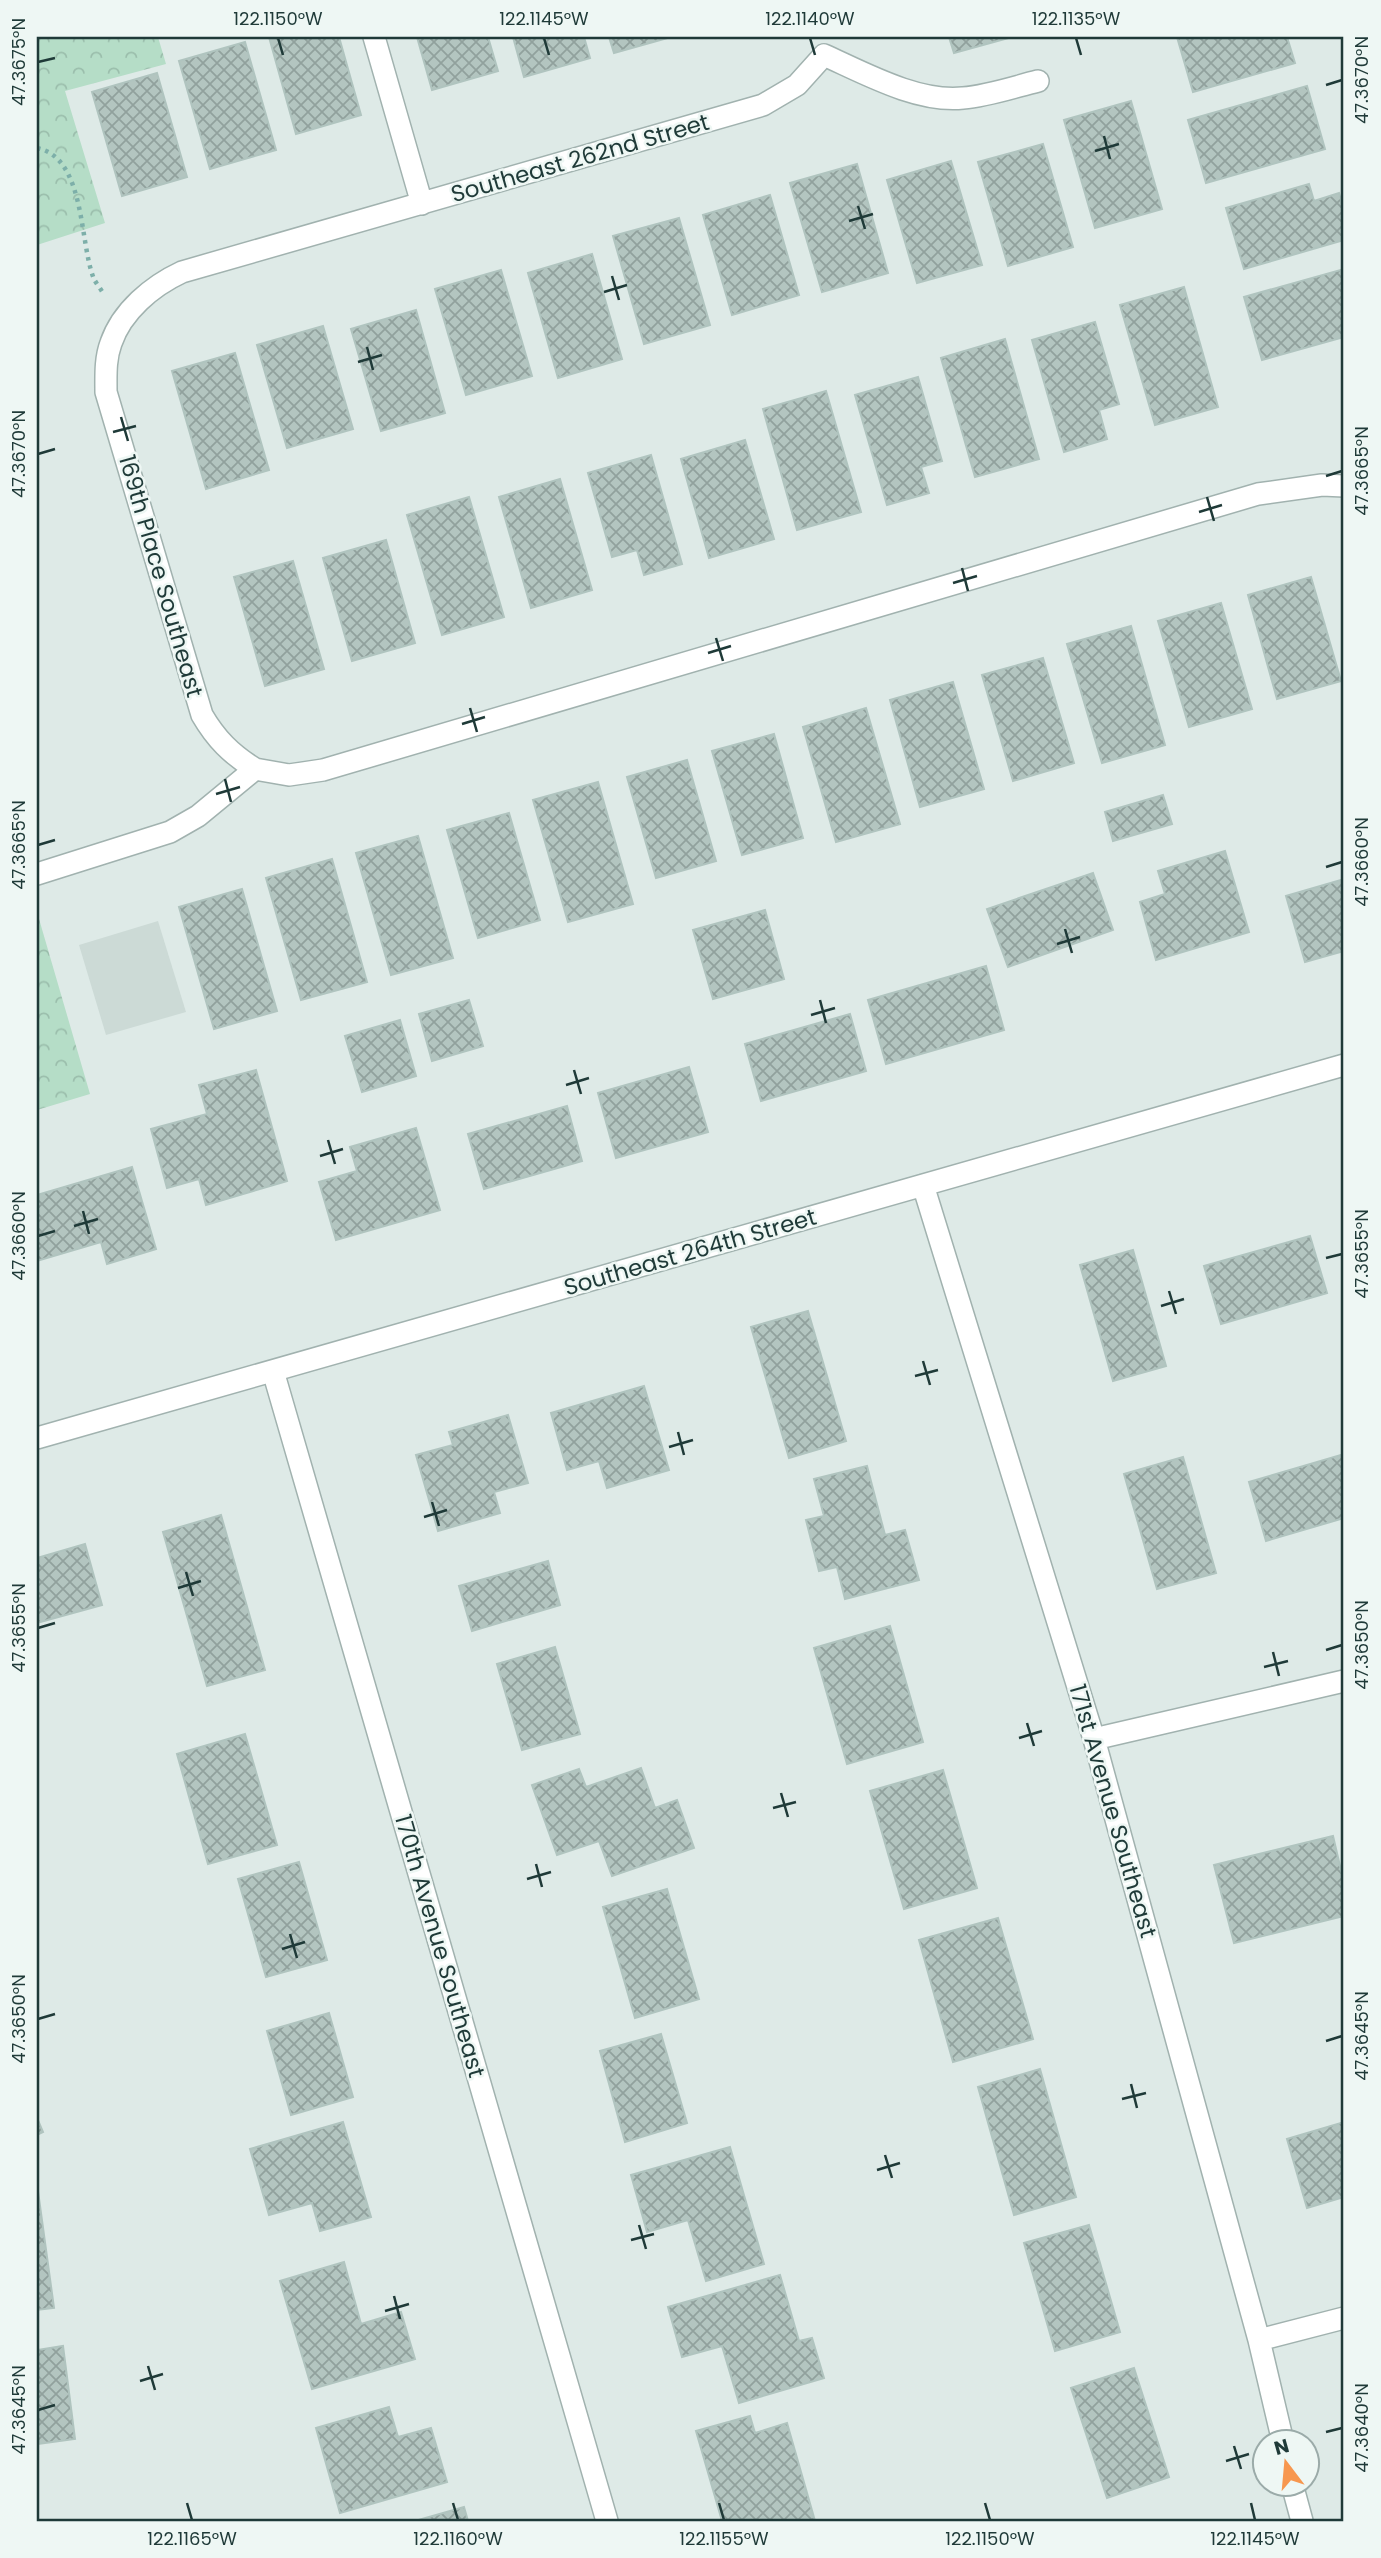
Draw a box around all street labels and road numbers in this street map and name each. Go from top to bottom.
street label: Southeast 262nd Street [447,106,713,210]
street label: 169th Place Southeast [111,451,211,701]
street label: Southeast 264th Street [560,1201,820,1303]
street label: 171st Avenue Southeast [1061,1680,1165,1942]
street label: 170th Avenue Southeast [387,1811,493,2081]

